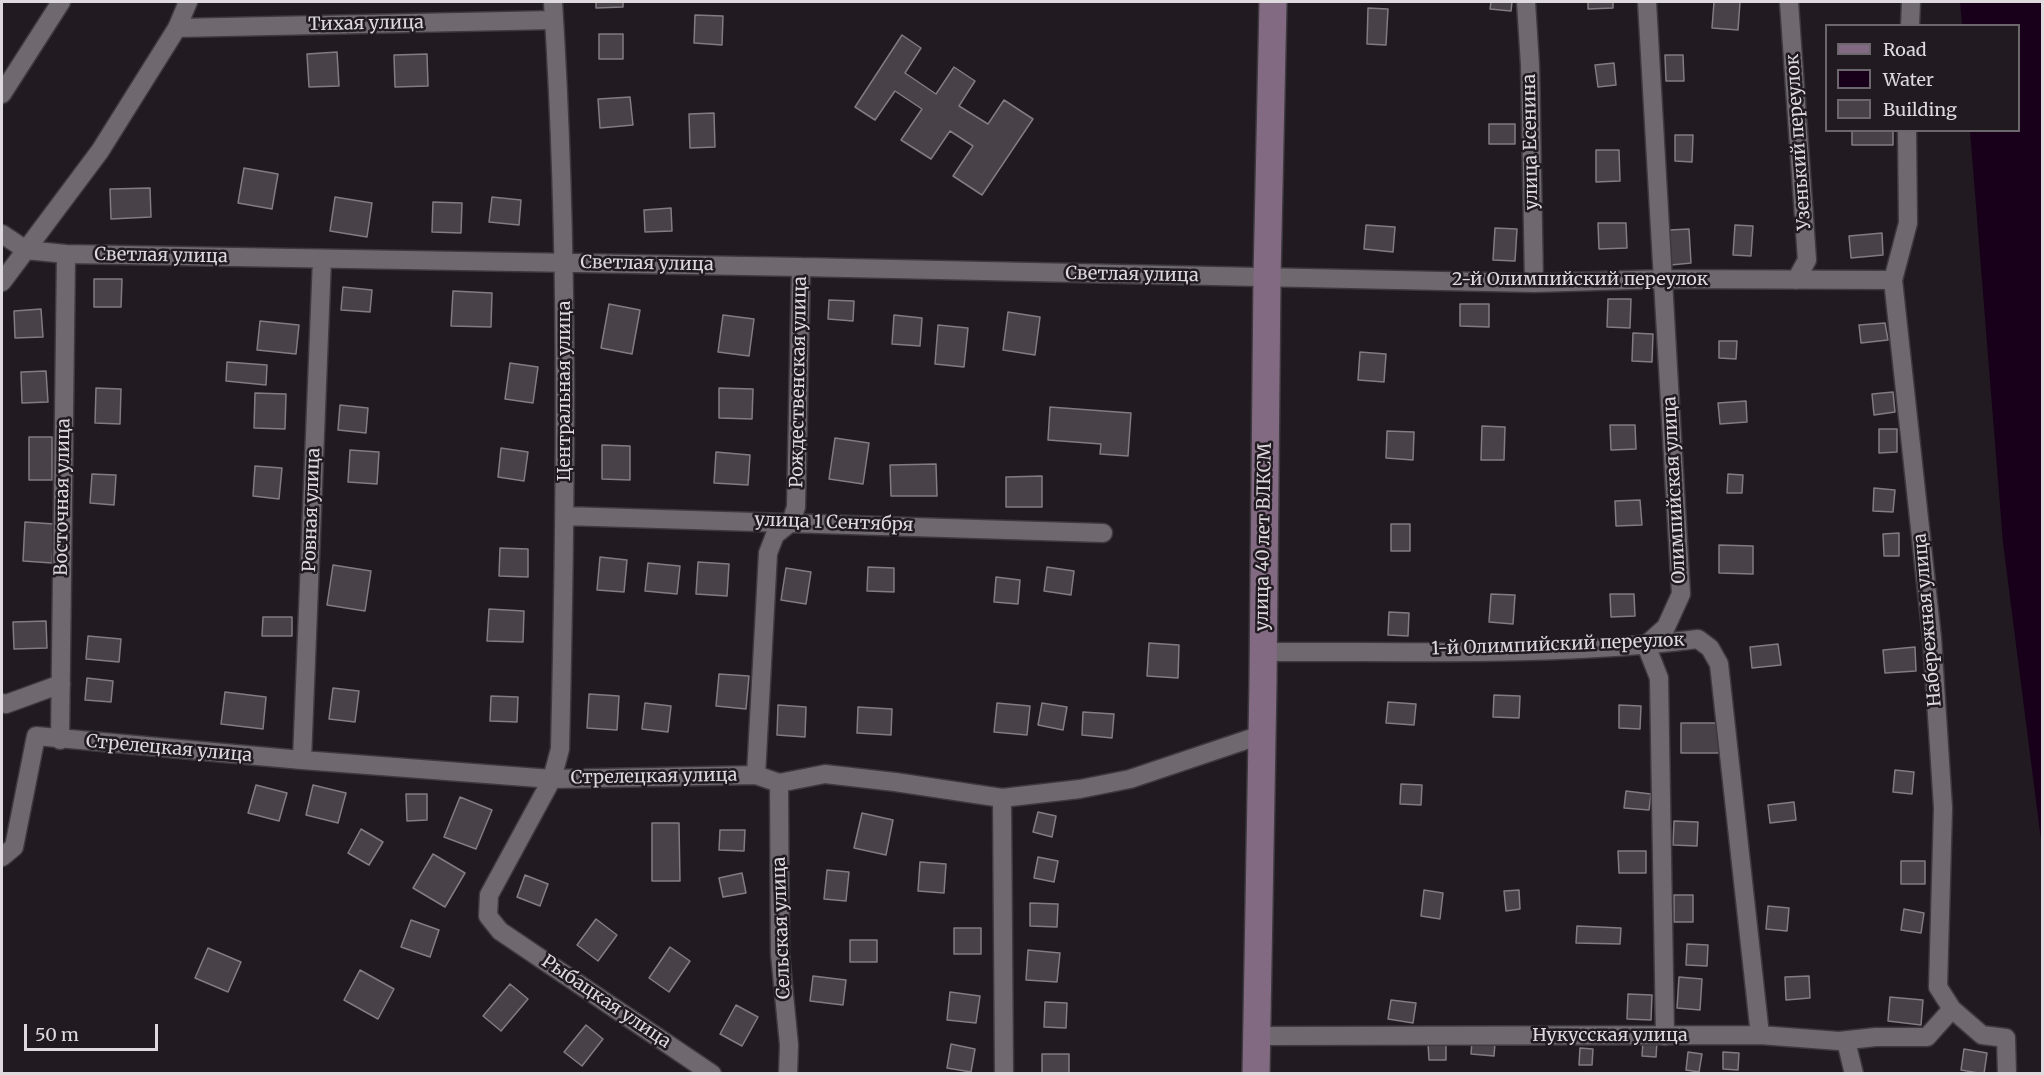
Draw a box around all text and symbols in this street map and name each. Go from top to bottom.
street label: Тихая улица [308,12,424,36]
legend [1825,24,2020,132]
text: Road [1883,38,1927,61]
street label: Узенький переулок [1782,53,1816,231]
text: Water [1883,68,1934,91]
street label: улица Есенина [1519,74,1543,210]
text: Building [1883,98,1957,121]
street label: Светлая улица [94,244,228,268]
street label: Светлая улица [580,252,714,276]
street label: Светлая улица [1065,263,1199,287]
street label: 2-й Олимпийский переулок [1452,269,1708,291]
street label: Рождественская улица [786,276,812,488]
street label: Центральная улица [554,301,576,481]
street label: Олимпийская улица [1659,396,1691,584]
street label: Восточная улица [51,418,75,576]
street label: улица 40 лет ВЛКСМ [1252,443,1276,631]
street label: Ровная улица [299,447,325,573]
street label: улица 1 Сентября [754,509,914,537]
street label: Набережная улица [1910,532,1946,708]
street label: 1-й Олимпийский переулок [1431,630,1685,660]
street label: Стрелецкая улица [85,731,253,767]
street label: Стрелецкая улица [570,765,738,789]
street label: Сельская улица [769,856,795,1000]
street label: Рыбацкая улица [537,951,675,1053]
scale bar [27,1012,160,1050]
text: 50 m [35,1023,79,1046]
street label: Нукусская улица [1532,1025,1688,1047]

